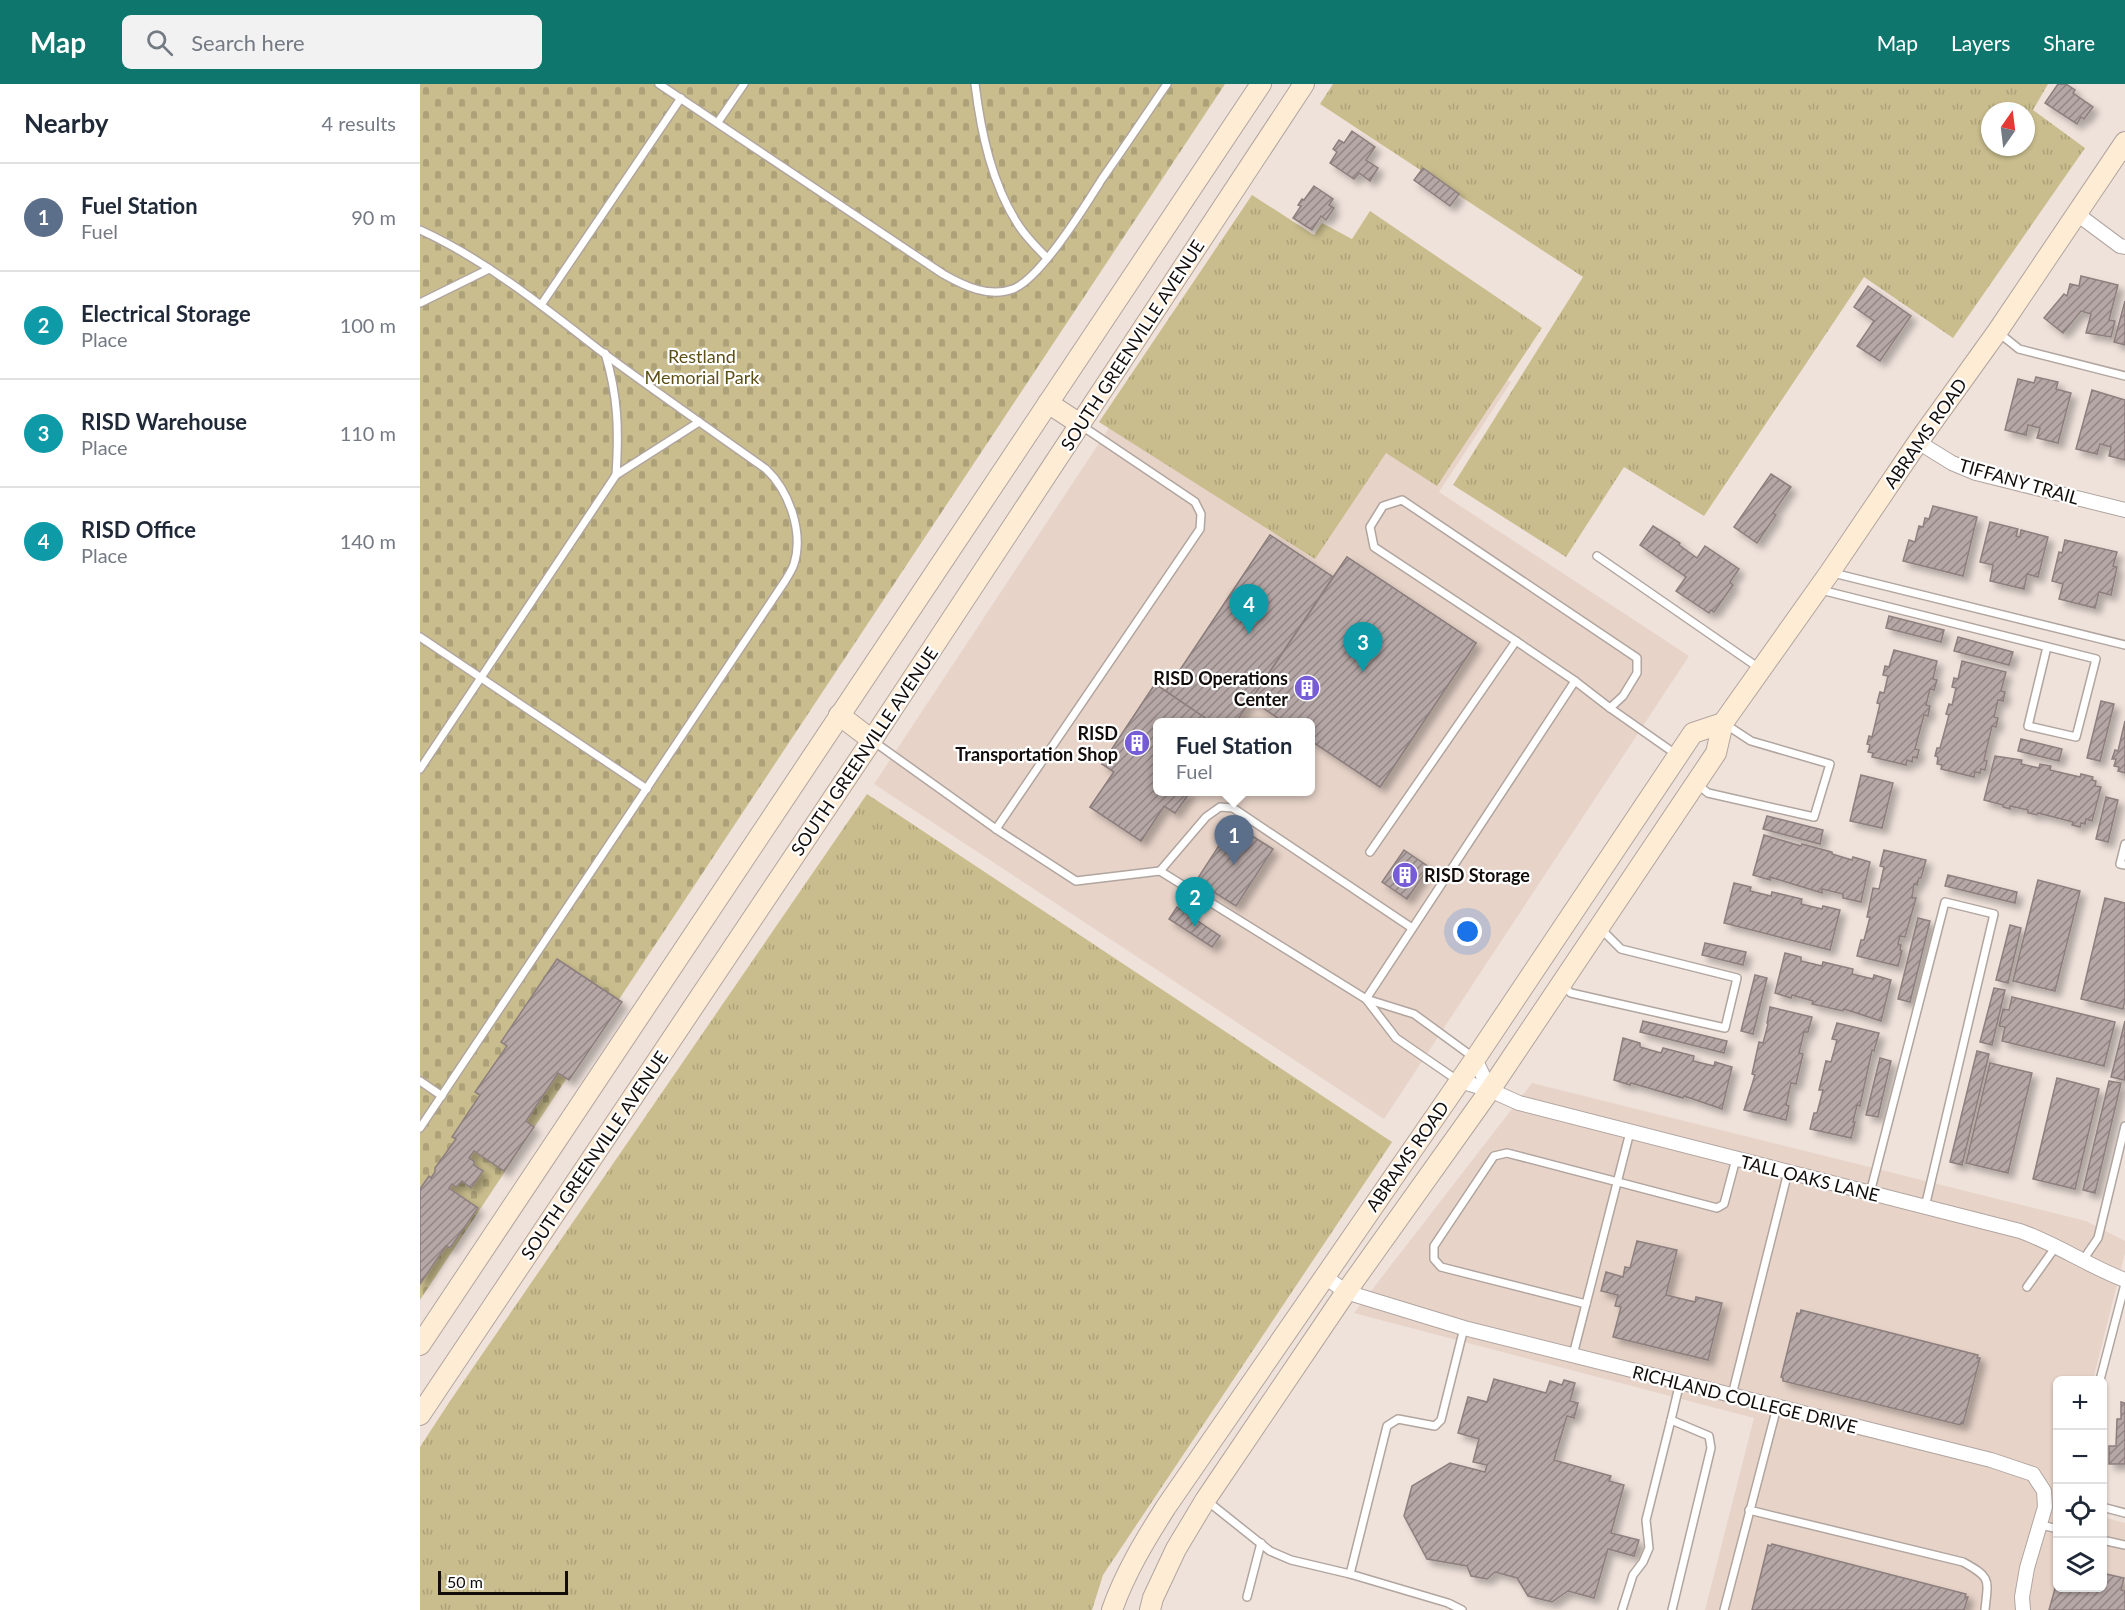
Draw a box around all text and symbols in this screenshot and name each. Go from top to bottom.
search box [122,15,542,69]
text: Map [30,25,86,59]
icon: search [143,26,176,59]
text: Search here [191,29,305,56]
text: Map [1877,30,1918,55]
text: Layers [1951,30,2010,55]
text: Share [2043,30,2095,55]
north arrow [1981,102,2035,156]
text: Nearby [24,107,109,139]
text: 4 results [321,111,396,135]
text: Fuel Station [81,192,198,219]
text: 1 [38,205,49,229]
text: 90 m [351,205,396,229]
text: Fuel [81,219,118,243]
street label: SOUTH GREENVILLE AVENUE [1056,236,1208,454]
text: Electrical Storage [81,300,251,327]
text: 2 [38,313,49,337]
text: 100 m [340,313,396,337]
text: Place [81,327,128,351]
park label: Restland Memorial Park [645,345,760,388]
street label: ABRAMS ROAD [1879,374,1971,492]
text: RISD Warehouse [81,408,247,435]
text: 3 [38,421,49,445]
text: 110 m [340,421,396,445]
text: Place [81,435,128,459]
street label: TIFFANY TRAIL [1956,453,2082,509]
text: RISD Office [81,516,196,543]
text: 4 [38,529,49,553]
text: 140 m [340,529,396,553]
text: Place [81,543,128,567]
pin: 4 [1230,584,1268,634]
pin: 3 [1344,622,1382,672]
street label: SOUTH GREENVILLE AVENUE [786,643,942,859]
place label: RISD Operations Center [1153,667,1288,710]
building icon: RISD Operations Center [1292,673,1322,703]
popup [1153,718,1315,796]
place label: RISD Transportation Shop [955,722,1118,765]
building icon: RISD Transportation Shop [1122,728,1152,758]
text: Fuel Station [1176,732,1292,759]
text: Fuel [1176,759,1213,783]
pin: 1 [1214,816,1254,865]
building icon: RISD Storage [1390,860,1420,890]
place label: RISD Storage [1424,864,1530,886]
pin: 2 [1176,878,1214,927]
your location [1453,917,1482,946]
street label: SOUTH GREENVILLE AVENUE [516,1047,672,1263]
street label: ABRAMS ROAD [1361,1097,1453,1215]
street label: TALL OAKS LANE [1738,1150,1882,1206]
street label: RICHLAND COLLEGE DRIVE [1630,1360,1860,1438]
map controls [2053,1376,2107,1592]
button: + [2053,1376,2107,1430]
button: − [2053,1430,2107,1484]
button: locate [2053,1484,2107,1538]
button: layers [2053,1538,2107,1592]
scale bar [438,1568,568,1596]
text: 50 m [447,1572,483,1591]

